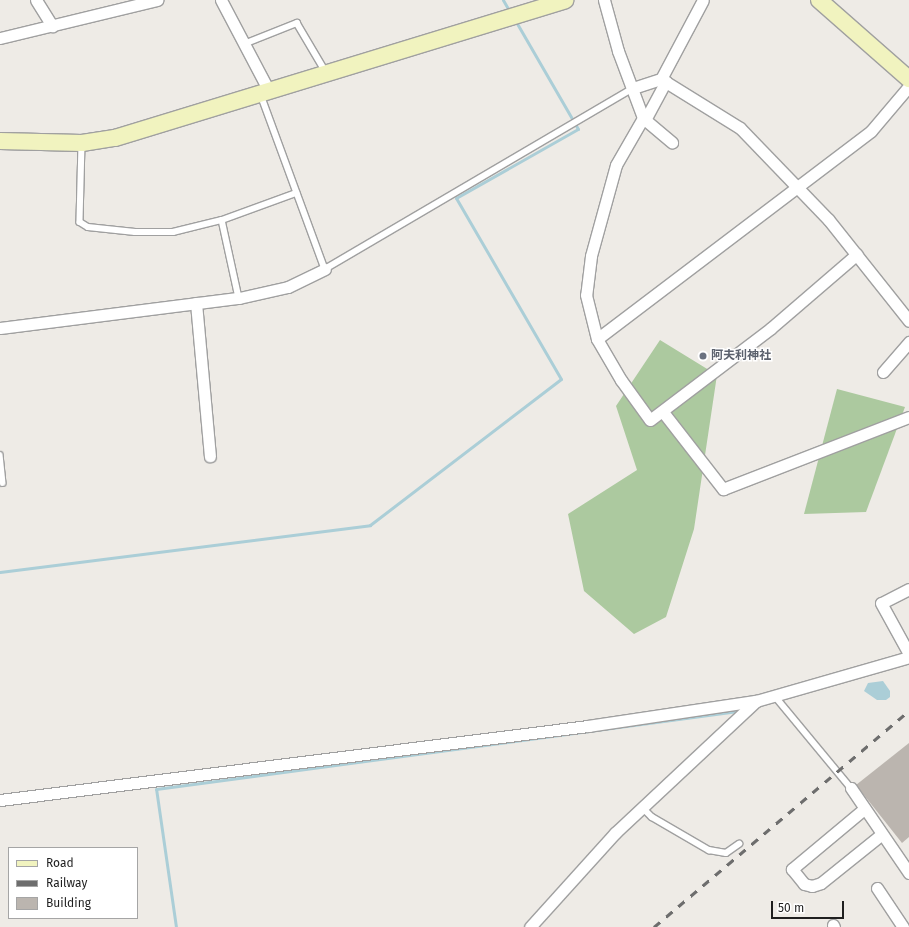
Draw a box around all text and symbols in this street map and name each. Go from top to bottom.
place label: 阿夫利神社 [711,349,771,363]
marker: 阿夫利神社 [698,351,708,361]
legend [8,847,138,919]
text: Road [46,856,74,870]
text: Railway [46,876,87,890]
scale bar [773,893,846,919]
text: Building [46,896,91,910]
text: 50 m [778,901,804,915]

